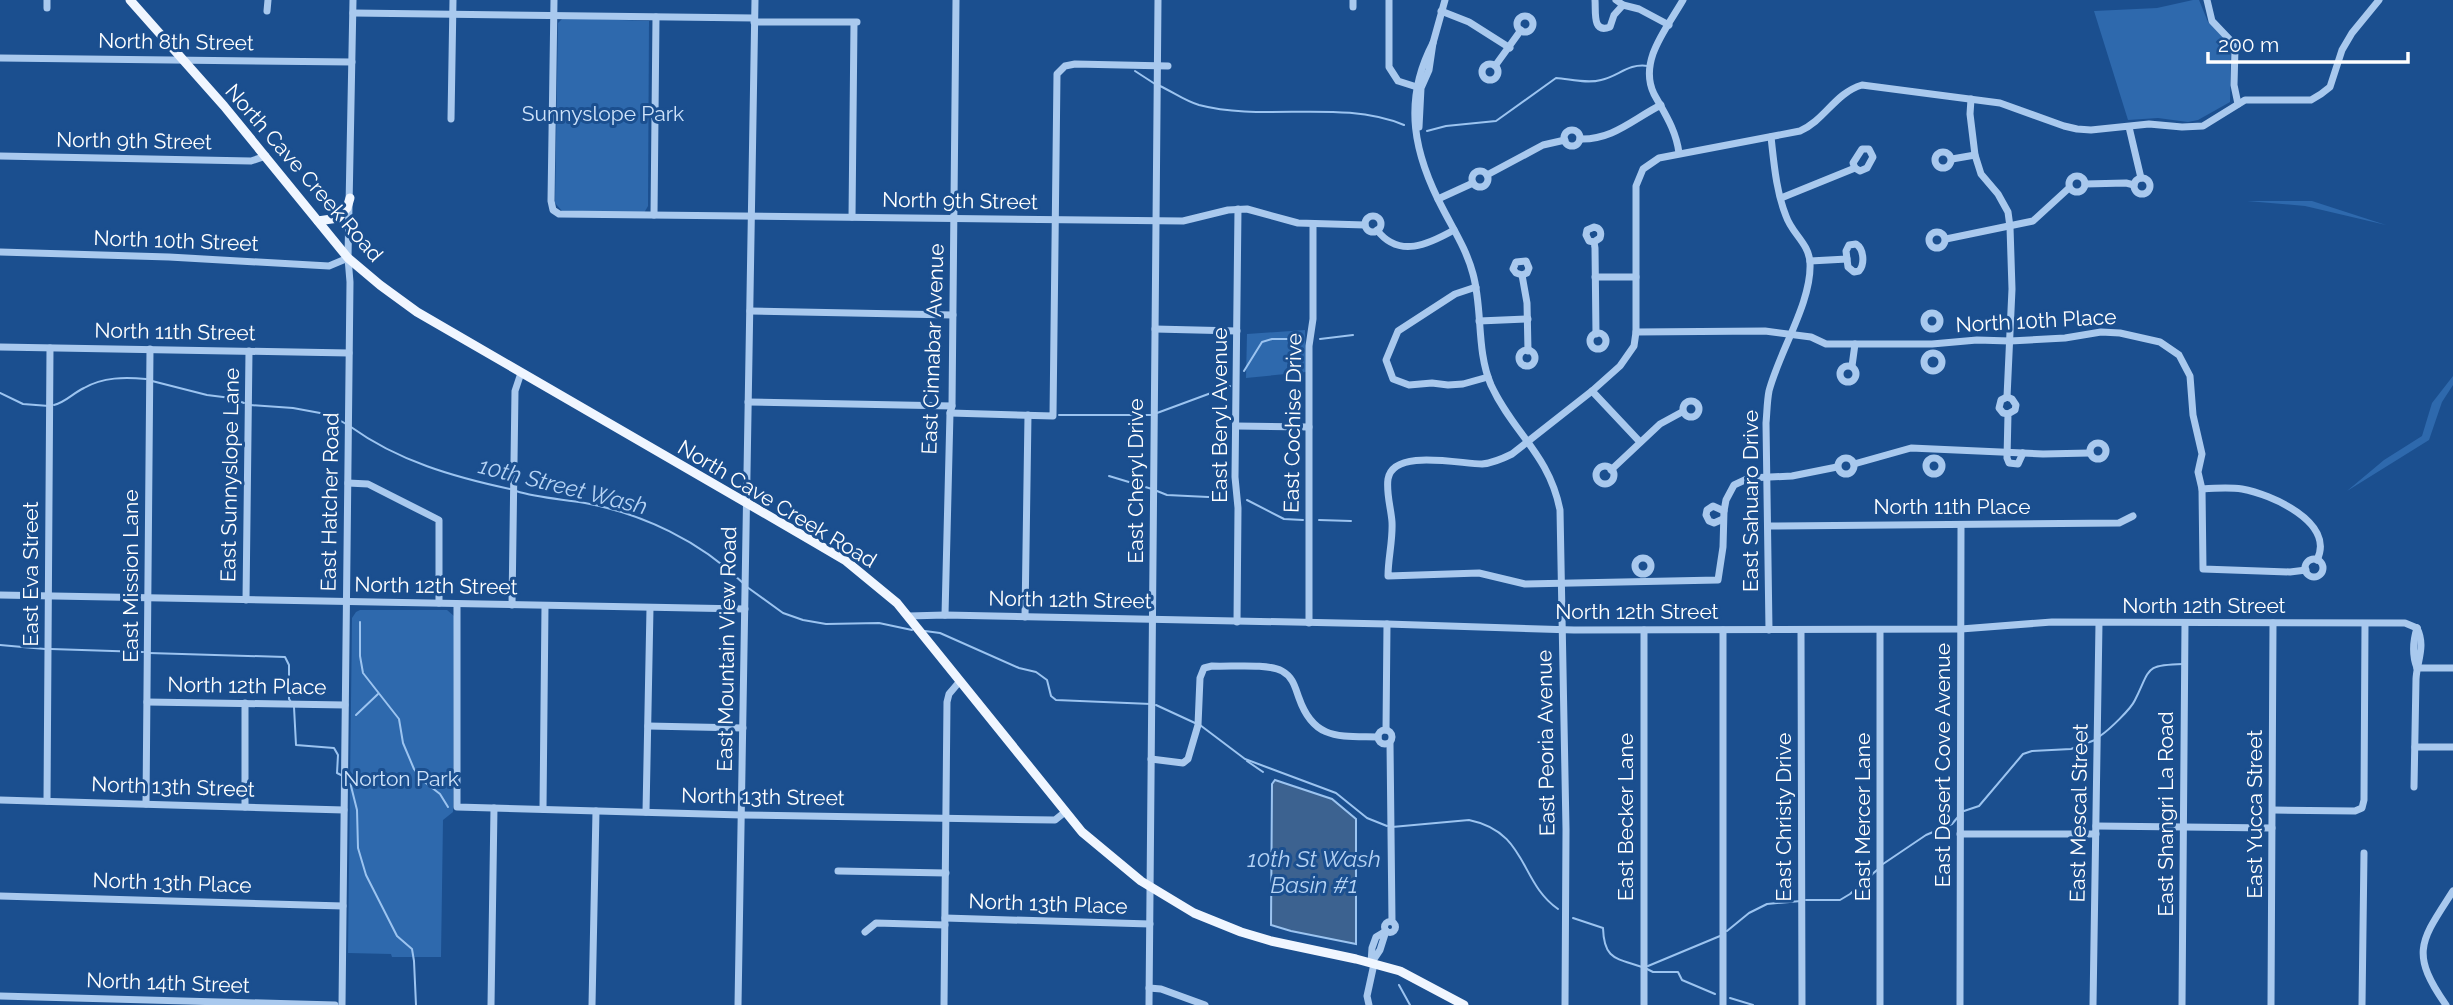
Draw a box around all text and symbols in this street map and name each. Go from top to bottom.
scale bar [2208,21,2408,65]
street label: North 8th Street [98,28,254,55]
text: 200 m [2218,32,2279,57]
street label: North Cave Creek Road [220,79,388,267]
park label: Sunnyslope Park [522,101,684,126]
street label: North 9th Street [56,127,212,154]
street label: North 9th Street [882,187,1038,214]
street label: North 10th Street [93,225,259,256]
street label: East Cinnabar Avenue [916,243,949,455]
street label: North 10th Place [1955,304,2117,337]
street label: North 11th Street [94,318,256,345]
street label: East Beryl Avenue [1207,327,1232,503]
street label: East Cochise Drive [1278,333,1307,513]
street label: East Sunnyslope Lane [215,368,244,582]
street label: East Cheryl Drive [1123,399,1148,563]
street label: East Sahuaro Drive [1738,410,1763,592]
street label: East Hatcher Road [315,412,344,592]
street label: North Cave Creek Road [673,434,881,573]
water label: 10th Street Wash [476,451,650,520]
street label: East Mission Lane [118,490,143,662]
street label: North 11th Place [1873,494,2031,519]
street label: East Eva Street [18,501,43,647]
street label: East Mountain View Road [712,526,741,772]
street label: North 12th Street [354,572,518,599]
street label: North 12th Street [988,586,1152,613]
street label: North 12th Street [2122,593,2286,618]
street label: North 12th Street [1555,599,1719,624]
street label: East Desert Cove Avenue [1930,643,1955,887]
street label: East Peoria Avenue [1531,650,1560,836]
street label: North 12th Place [167,672,327,699]
street label: East Shangri La Road [2153,711,2178,917]
street label: East Mescal Street [2064,723,2093,903]
street label: East Yucca Street [2242,730,2267,898]
street label: East Becker Lane [1613,733,1638,901]
street label: East Christy Drive [1771,733,1796,901]
street label: East Mercer Lane [1850,733,1875,901]
park label: Norton Park [343,766,459,791]
street label: North 13th Street [91,771,255,802]
street label: North 13th Street [681,783,845,810]
water label: 10th St Wash Basin #1 [1247,845,1381,898]
street label: North 13th Place [92,867,252,898]
street label: North 13th Place [968,888,1128,919]
street label: North 14th Street [86,967,250,998]

